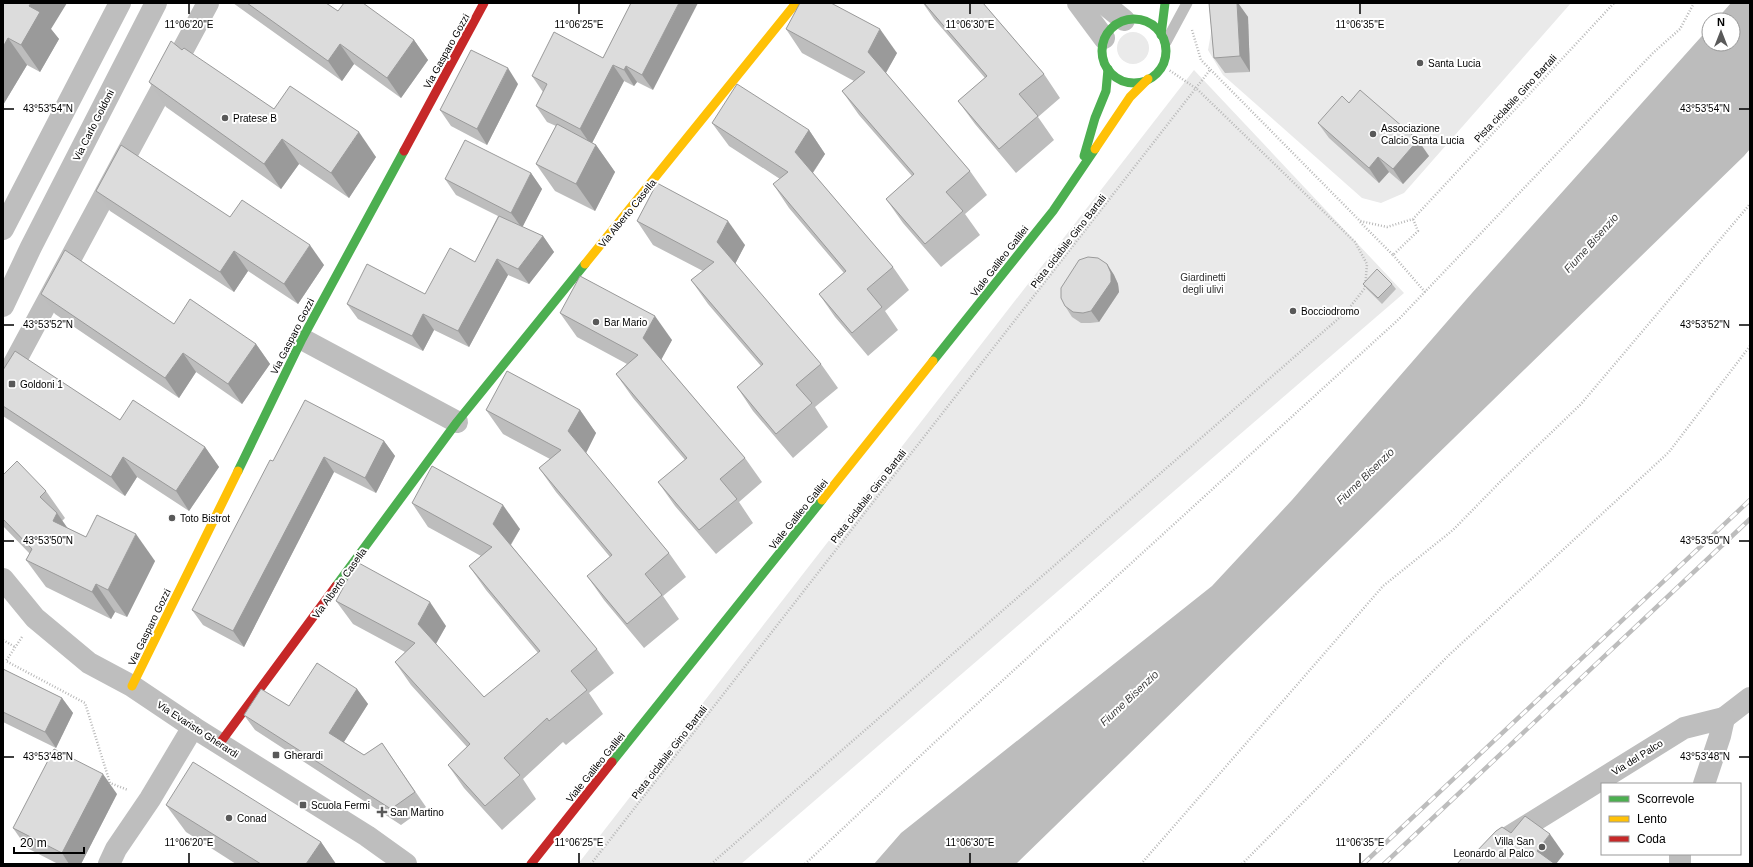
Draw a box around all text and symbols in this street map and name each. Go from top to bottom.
street label: Via Gasparo Gozzi [421,12,472,91]
north arrow [1701,12,1741,52]
text: N [1717,16,1725,28]
text: 11°06'20"E [165,19,214,30]
text: 11°06'25"E [555,19,604,30]
text: 11°06'30"E [946,19,995,30]
text: 11°06'35"E [1336,19,1385,30]
street label: Pista ciclabile Gino Bartali [1472,52,1559,144]
marker: Santa Lucia [1415,58,1425,68]
place label: Santa Lucia [1428,58,1481,69]
street label: Via Carlo Goldoni [71,88,116,163]
text: 43°53'54"N [23,103,73,114]
text: 43°53'54"N [1680,103,1730,114]
marker: Pratese B [220,113,230,123]
place label: Pratese B [233,113,277,124]
place label: Associazione Calcio Santa Lucia [1381,123,1465,146]
marker: Associazione Calcio Santa Lucia [1368,129,1378,139]
street label: Via Alberto Casella [597,177,658,250]
street label: Pista ciclabile Gino Bartali [1028,192,1108,290]
water label: Fiume Bisenzio [1561,211,1621,275]
street label: Viale Galileo Galilei [968,224,1030,299]
park label: Giardinetti degli ulivi [1180,272,1226,295]
street label: Via Gasparo Gozzi [269,296,316,376]
marker: Bocciodromo [1288,306,1298,316]
place label: Bocciodromo [1301,306,1360,317]
marker: Bar Mario [591,317,601,327]
place label: Bar Mario [604,317,648,328]
text: 43°53'52"N [23,319,73,330]
text: 43°53'52"N [1680,319,1730,330]
marker: Goldoni 1 [7,379,17,389]
place label: Goldoni 1 [20,379,63,390]
water label: Fiume Bisenzio [1334,446,1396,506]
street label: Pista ciclabile Gino Bartali [828,447,908,545]
street label: Viale Galileo Galilei [767,477,830,551]
marker: Toto Bistrot [167,513,177,523]
place label: Toto Bistrot [180,513,230,524]
text: 43°53'50"N [23,535,73,546]
text: 43°53'50"N [1680,535,1730,546]
street label: Via Alberto Casella [310,546,369,621]
street label: Via Gasparo Gozzi [126,587,173,667]
water label: Fiume Bisenzio [1097,668,1161,728]
street label: Via Evaristo Gherardi [155,699,241,760]
street label: Pista ciclabile Gino Bartali [629,703,709,801]
street label: Viale Galileo Galilei [564,730,627,804]
street label: Via del Palco [1610,737,1665,778]
marker: Gherardi [271,750,281,760]
place label: Gherardi [284,750,323,761]
text: 43°53'48"N [23,751,73,762]
text: 43°53'48"N [1680,751,1730,762]
legend [1601,783,1741,855]
text: Scorrevole [1637,792,1695,806]
marker: Scuola Fermi [298,800,308,810]
place label: Scuola Fermi [311,800,370,811]
marker: San Martino [377,807,387,817]
place label: San Martino [390,807,444,818]
text: Lento [1637,812,1667,826]
marker: Conad [224,813,234,823]
place label: Conad [237,813,266,824]
scale bar [14,829,84,855]
text: Coda [1637,832,1666,846]
text: 20 m [20,836,47,850]
place label: Villa San Leonardo al Palco [1453,836,1534,859]
text: 11°06'20"E [165,837,214,848]
text: 11°06'25"E [555,837,604,848]
text: 11°06'30"E [946,837,995,848]
text: 11°06'35"E [1336,837,1385,848]
marker: Villa San Leonardo al Palco [1537,842,1547,852]

